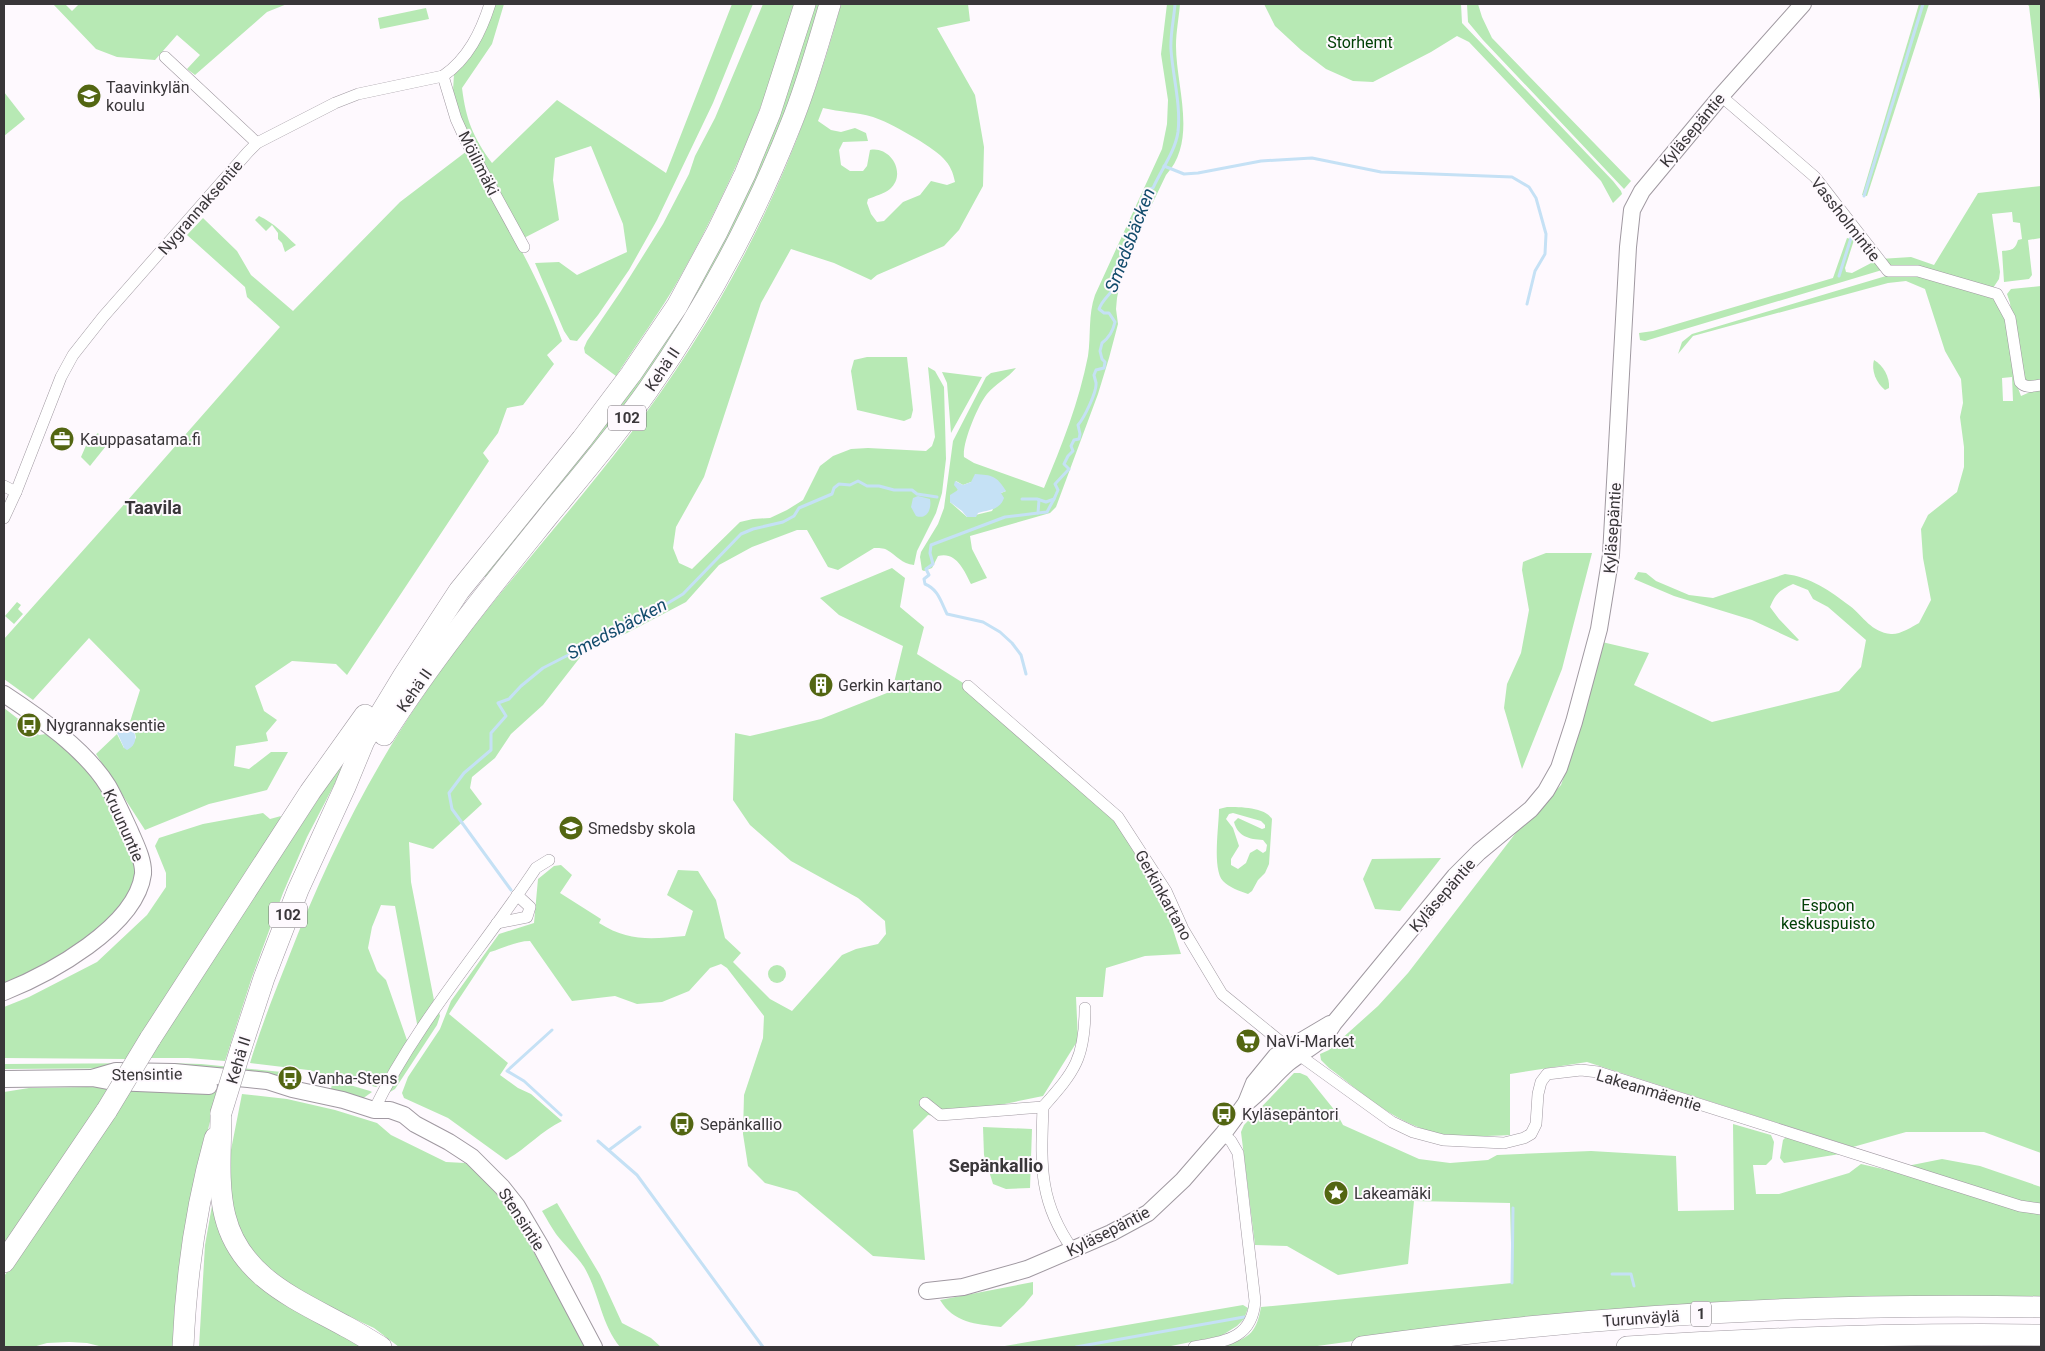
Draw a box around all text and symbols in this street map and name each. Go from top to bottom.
park label: Storhemt [1327,33,1393,52]
place label: Taavinkylän koulu [106,78,190,115]
school or university icon: Taavinkylän koulu [76,83,102,109]
street label: Kyläsepäntie [1656,89,1729,171]
street label: Möilimäki [454,128,503,199]
street label: Nygrannaksentie [154,156,247,259]
street label: Vassholmintie [1807,174,1884,265]
water label: Smedsbäcken [1100,185,1159,295]
street label: Kehä II [641,344,684,395]
road number: 102 [608,406,646,430]
office icon: Kauppasatama.fi [49,426,75,452]
place label: Kauppasatama.fi [80,430,201,449]
street label: Kyläsepäntie [1600,482,1625,574]
district label: Taavila [124,497,182,518]
water label: Smedsbäcken [563,594,670,664]
street label: Kehä II [393,665,436,716]
building icon: Gerkin kartano [808,672,834,698]
place label: Gerkin kartano [838,676,942,695]
bus stop icon: Nygrannaksentie [16,712,42,738]
place label: Nygrannaksentie [46,716,165,735]
street label: Kruununtie [99,786,148,864]
school or university icon: Smedsby skola [558,815,584,841]
place label: Smedsby skola [588,819,696,838]
street label: Gerkinkartano [1131,847,1196,944]
street label: Kyläsepäntie [1405,855,1479,936]
park label: Espoon keskuspuisto [1781,896,1875,933]
road number: 102 [269,902,307,928]
supermarket icon: NaVi-Market [1235,1028,1261,1054]
place label: NaVi-Market [1266,1032,1354,1051]
street label: Kehä II [222,1034,255,1086]
street label: Stensintie [112,1064,182,1085]
bus stop icon: Vanha-Stens [277,1065,303,1091]
street label: Lakeanmäentie [1594,1065,1704,1115]
place label: Vanha-Stens [308,1069,398,1088]
bus stop icon: Kyläsepäntori [1211,1101,1237,1127]
place label: Kyläsepäntori [1242,1105,1339,1124]
bus stop icon: Sepänkallio [669,1111,695,1137]
place label: Sepänkallio [700,1115,782,1134]
district label: Sepänkallio [949,1155,1043,1176]
place icon: Lakeamäki [1323,1180,1349,1206]
street label: Stensintie [494,1184,549,1254]
place label: Lakeamäki [1354,1184,1431,1203]
street label: Kyläsepäntie [1063,1202,1153,1261]
road number: 1 [1691,1302,1711,1326]
street label: Turunväylä [1602,1306,1680,1331]

